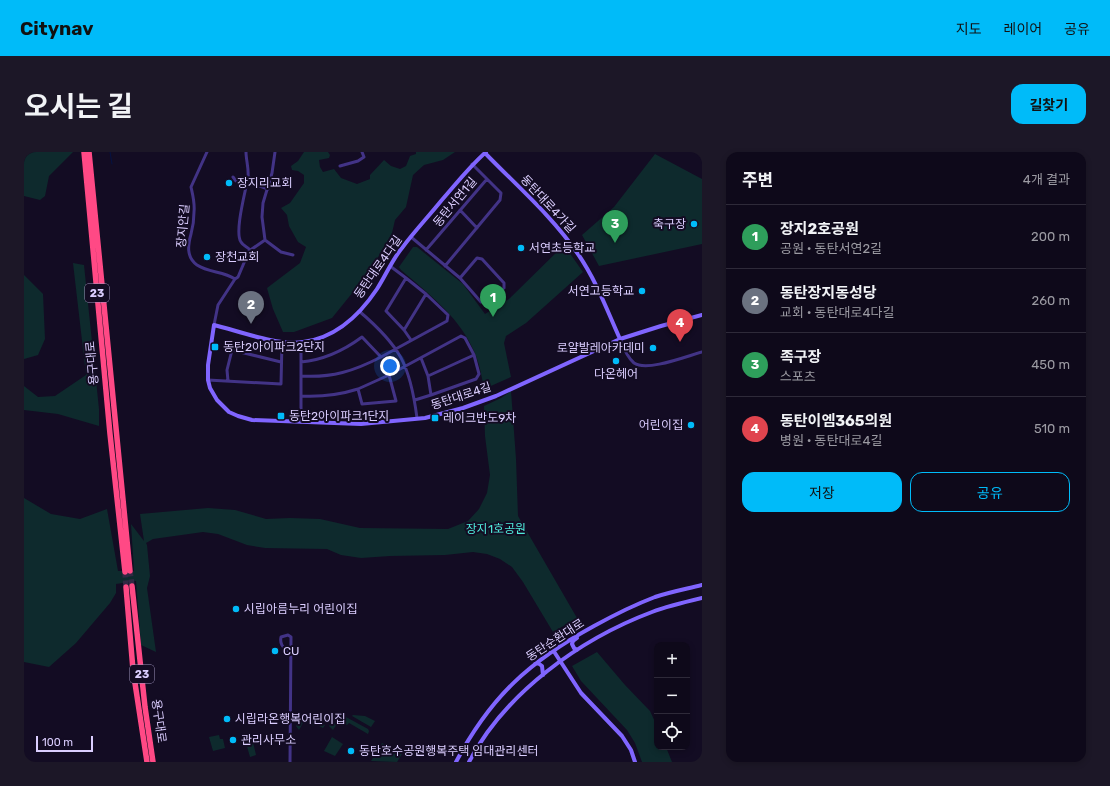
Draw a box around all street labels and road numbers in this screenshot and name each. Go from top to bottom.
street label: 동탄대로4가길 [518,172,578,236]
street label: 동탄서연1길 [430,174,480,230]
street label: 장지안길 [174,203,192,249]
street label: 동탄대로4다길 [351,233,405,301]
road number: 23 [85,284,109,302]
street label: 용구대로 [83,340,101,386]
street label: 동탄대로4길 [429,380,493,412]
street label: 동탄순환대로 [523,616,587,664]
road number: 23 [130,665,154,683]
street label: 용구대로 [149,698,169,744]

